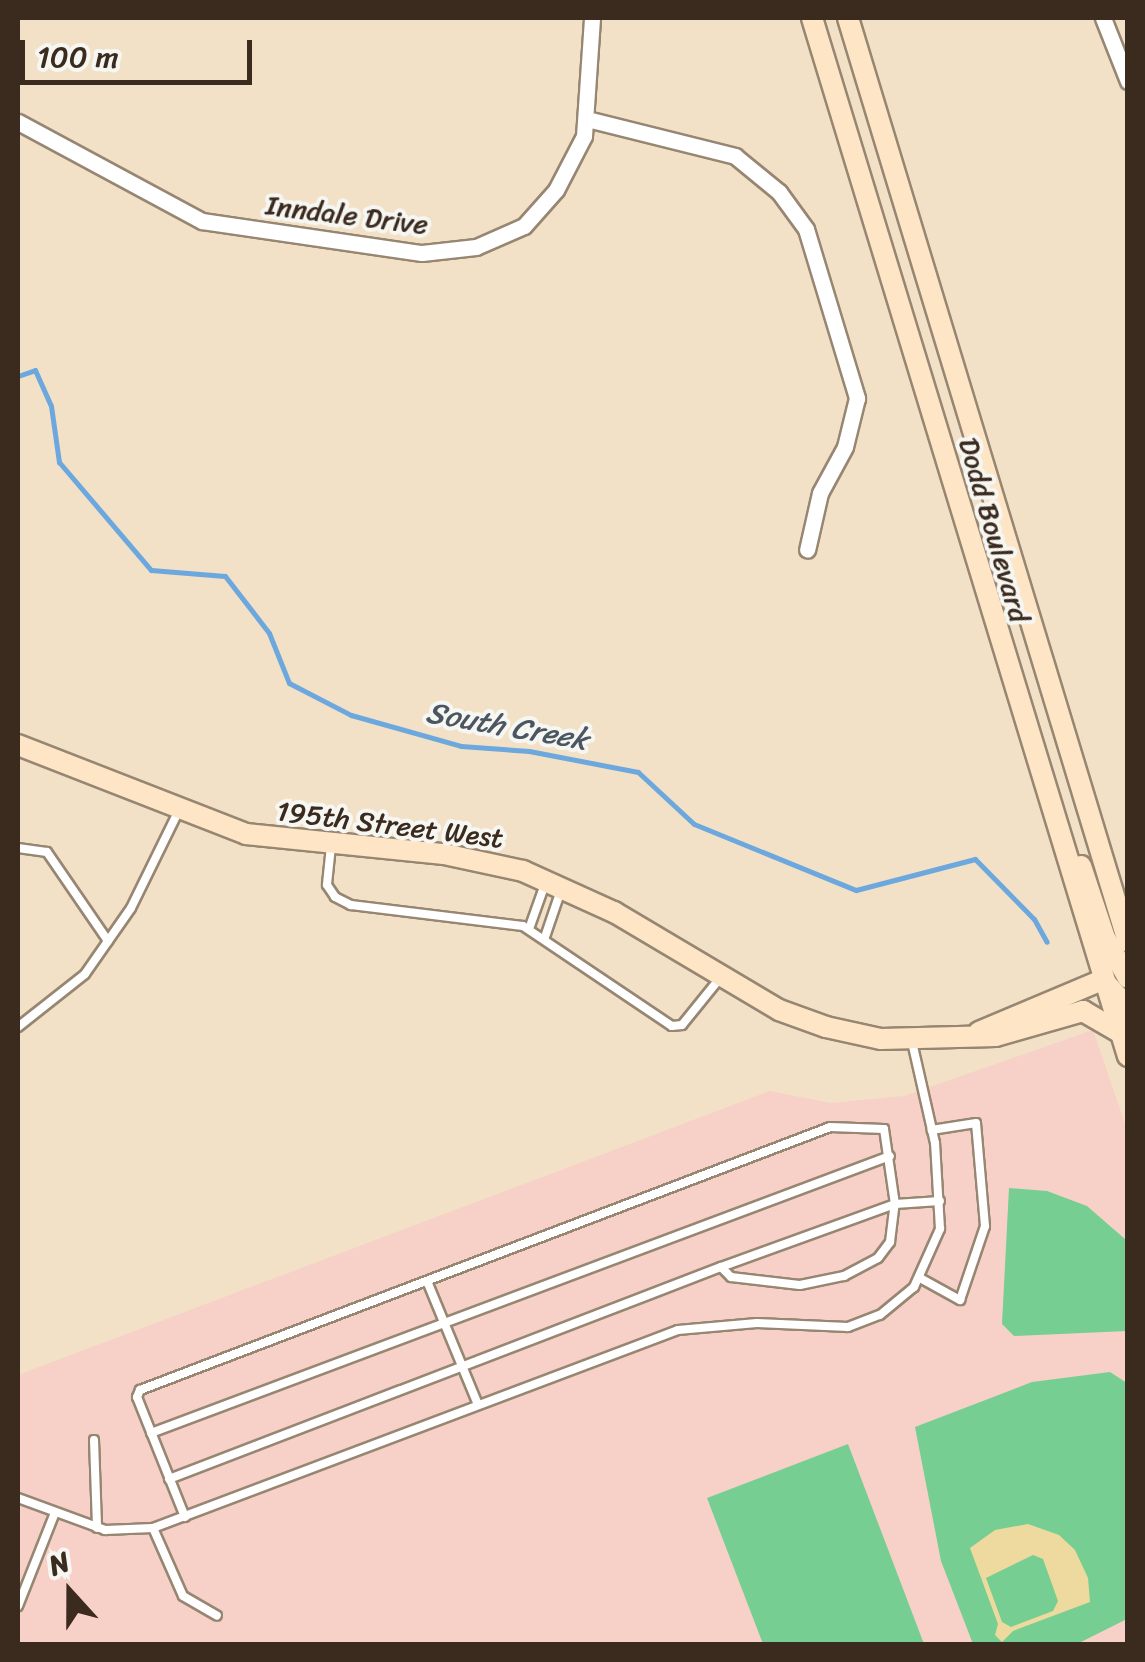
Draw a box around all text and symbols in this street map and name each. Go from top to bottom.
scale bar [25,20,258,82]
text: 100 m [37,30,119,84]
street label: Inndale Drive [264,188,430,242]
street label: Dodd Boulevard [952,434,1036,626]
water label: South Creek [423,694,591,758]
street label: 195th Street West [274,794,506,856]
text: N [41,1537,77,1590]
north arrow [20,1542,120,1642]

